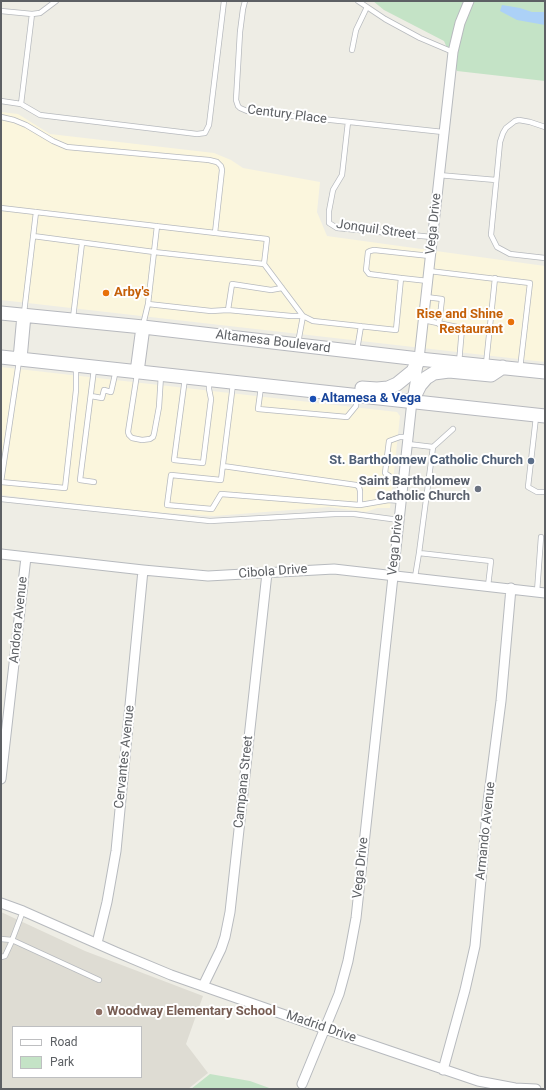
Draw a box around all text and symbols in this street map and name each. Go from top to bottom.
street label: Century Place [246,102,328,128]
street label: Vega Drive [423,193,445,255]
street label: Jonquil Street [335,217,417,243]
place label: Arby's [114,285,150,301]
marker: Arby's [101,288,111,298]
place label: Rise and Shine Restaurant [416,307,503,338]
marker: Rise and Shine Restaurant [506,317,516,327]
street label: Altamesa Boulevard [215,327,331,357]
place label: Altamesa & Vega [321,391,421,407]
marker: Altamesa & Vega [308,394,318,404]
place label: St. Bartholomew Catholic Church [329,453,523,469]
marker: St. Bartholomew Catholic Church [526,456,536,466]
place label: Saint Bartholomew Catholic Church [359,474,470,505]
marker: Saint Bartholomew Catholic Church [473,484,483,494]
street label: Vega Drive [385,514,407,576]
street label: Cibola Drive [238,562,308,582]
street label: Andora Avenue [7,576,31,664]
street label: Cervantes Avenue [112,705,138,809]
street label: Campana Street [231,735,257,829]
street label: Armando Avenue [473,781,499,881]
street label: Vega Drive [350,837,372,899]
place label: Woodway Elementary School [107,1004,276,1020]
marker: Woodway Elementary School [94,1007,104,1017]
street label: Madrid Drive [284,1008,358,1046]
legend [12,1026,142,1078]
text: Road [50,1035,78,1049]
text: Park [50,1055,74,1069]

